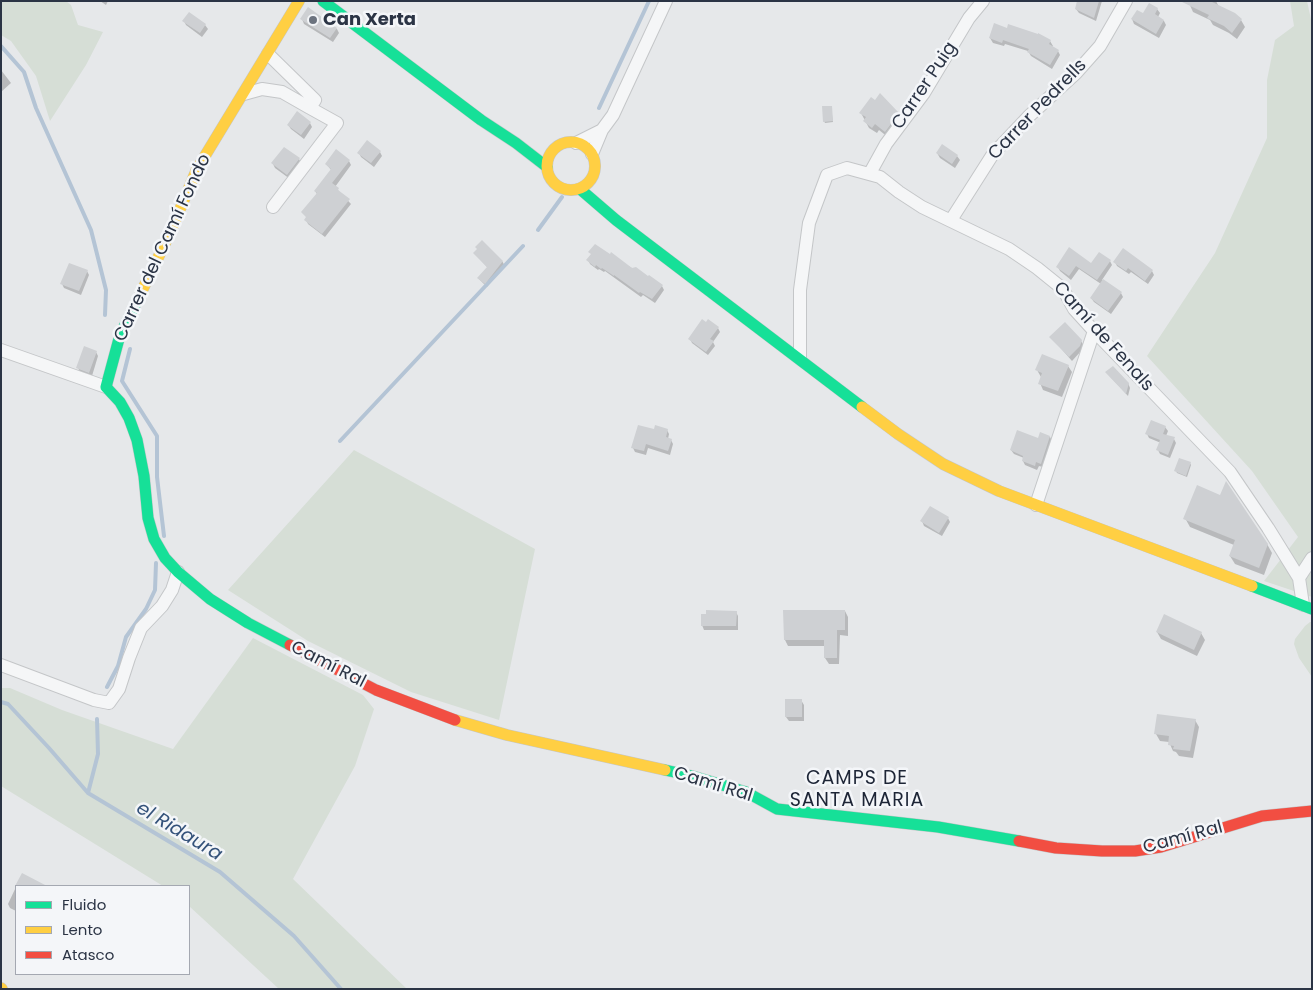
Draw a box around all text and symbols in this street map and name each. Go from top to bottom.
place label: Can Xerta [323,9,416,31]
marker: Can Xerta [307,14,319,26]
street label: Carrer Puig [888,38,962,134]
street label: Carrer Pedrells [984,55,1092,165]
street label: Carrer del Camí Fondo [110,151,216,345]
street label: Camí de Fenals [1048,278,1158,396]
street label: Camí Ral [287,637,369,693]
street label: Camí Ral [671,763,755,807]
district label: CAMPS DE SANTA MARIA [788,768,926,812]
water label: el Ridaura [132,797,226,867]
street label: Camí Ral [1141,817,1225,859]
legend [15,885,190,975]
text: Fluido [62,894,106,915]
text: Lento [62,919,102,940]
text: Atasco [62,944,114,965]

